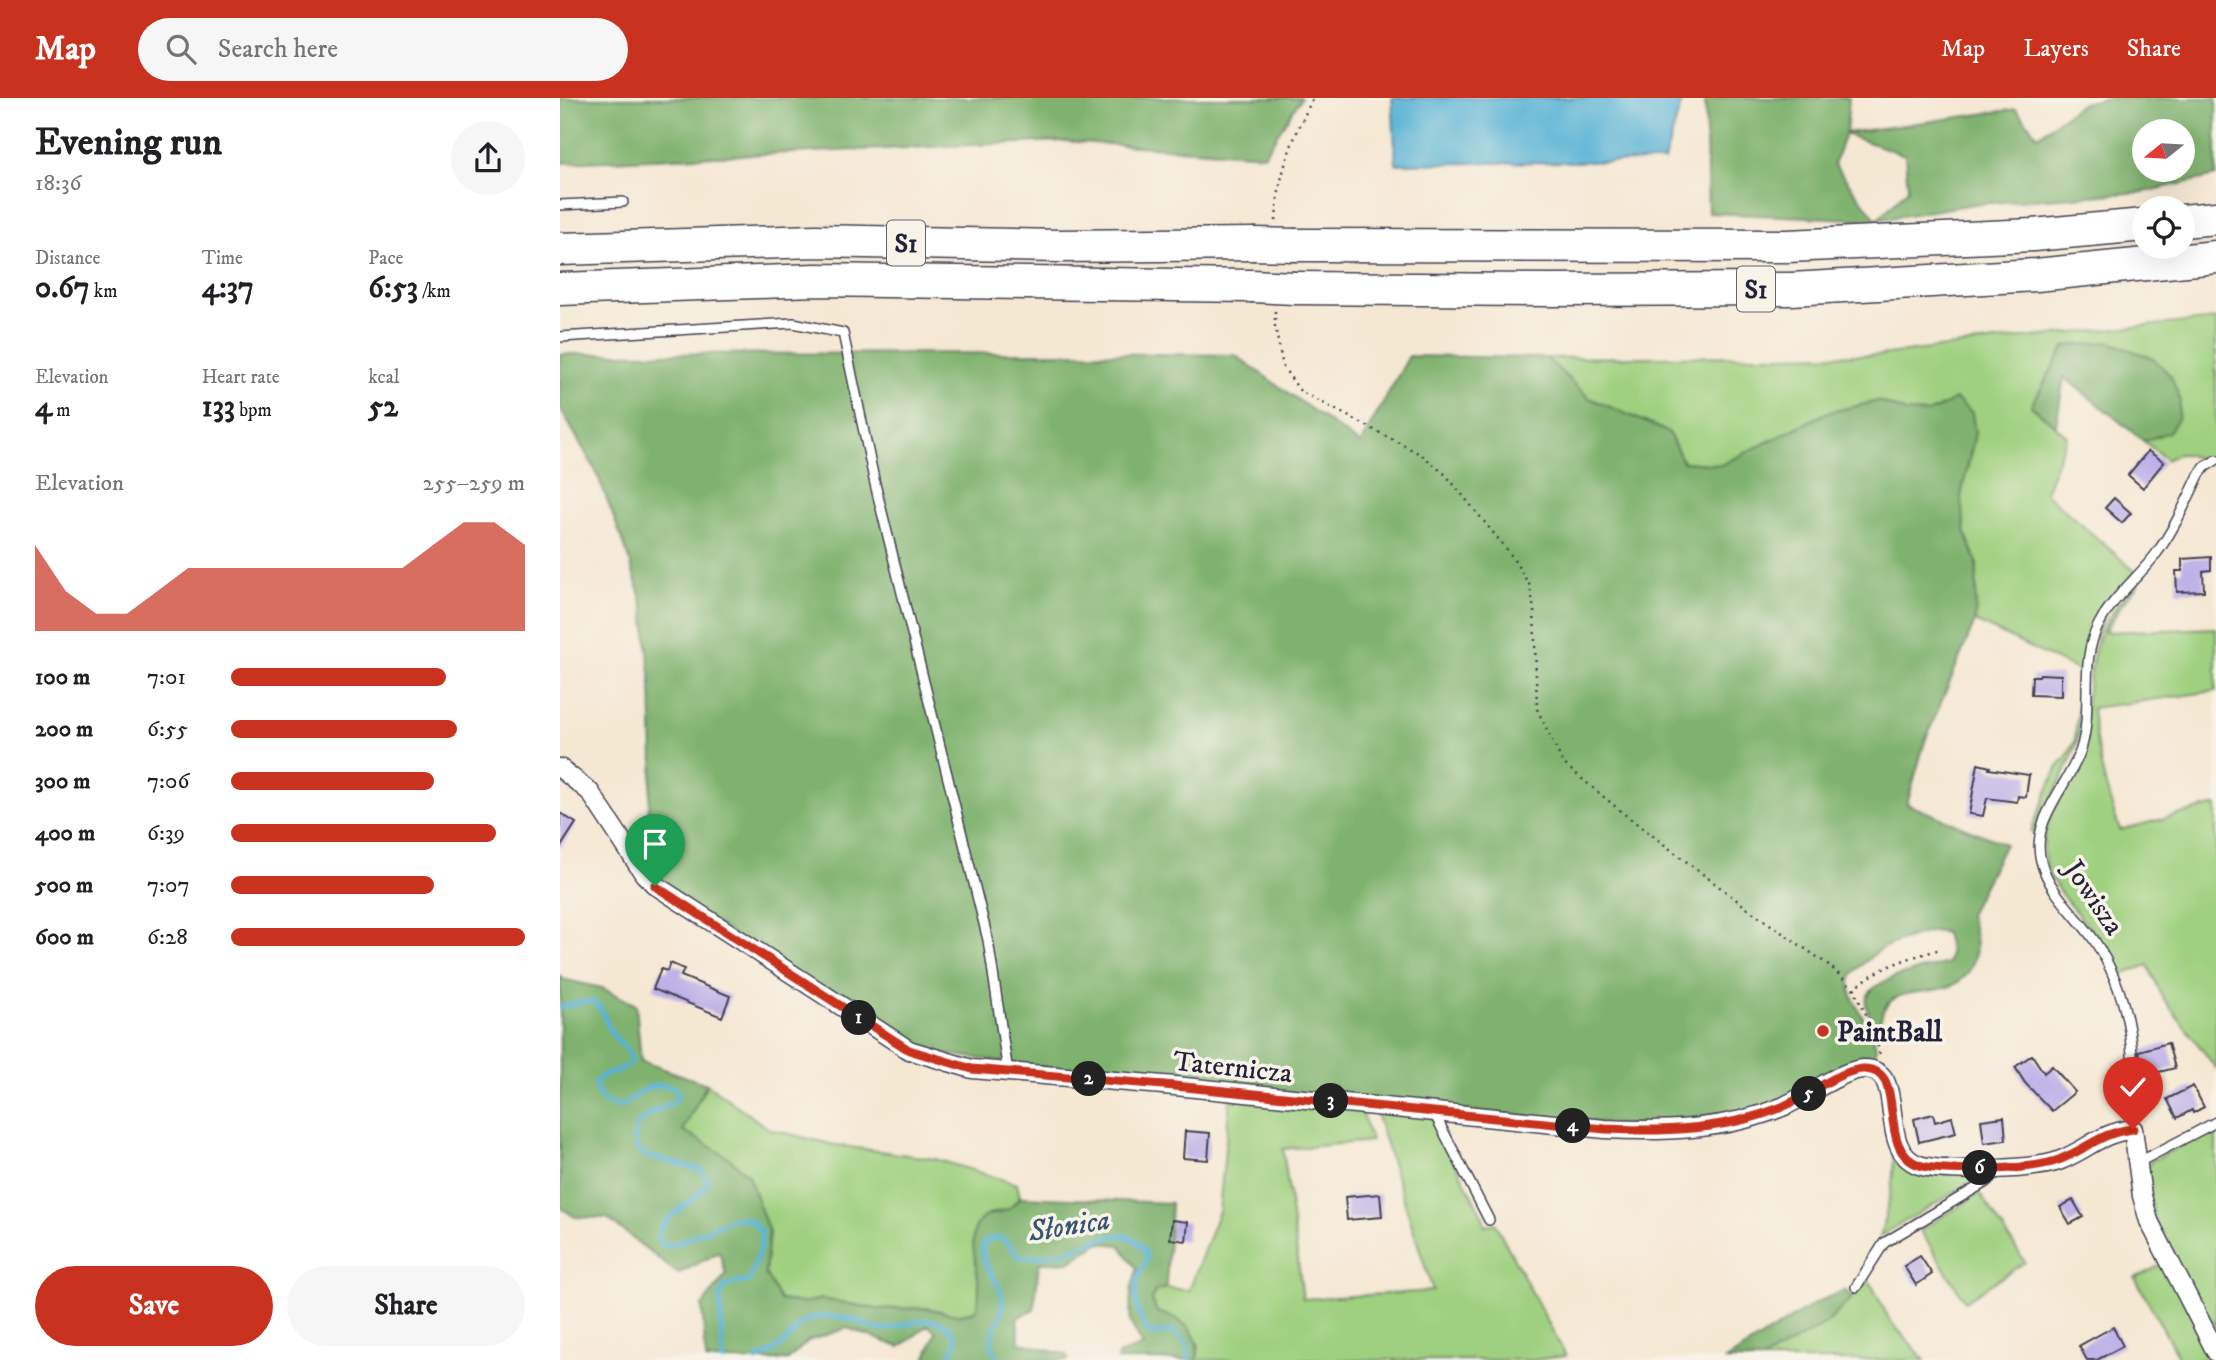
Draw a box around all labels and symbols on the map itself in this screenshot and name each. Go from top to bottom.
north arrow [2132,119,2194,182]
road number: S1 [887,220,925,266]
road number: S1 [1737,266,1775,312]
pin [625,814,685,886]
street label: Jowisza [2054,851,2131,942]
pin: 1 [842,1000,876,1035]
place label: PaintBall [1837,1015,1943,1050]
marker: PaintBall [1815,1023,1831,1039]
street label: Taternicza [1172,1044,1294,1091]
pin [2103,1057,2163,1129]
pin: 2 [1072,1062,1106,1096]
pin: 5 [1792,1076,1826,1112]
pin: 3 [1314,1084,1348,1118]
pin: 4 [1556,1108,1590,1144]
pin: 6 [1962,1150,1998,1186]
water label: Słonica [1025,1202,1113,1251]

